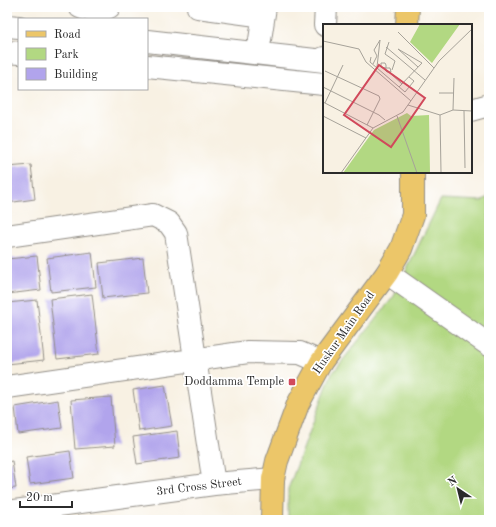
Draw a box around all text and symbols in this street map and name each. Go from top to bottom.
legend [18,18,148,90]
inset map [323,24,472,173]
text: Road [54,29,81,41]
text: Park [54,49,79,61]
text: Building [54,69,98,81]
street label: Huskur Main Road [311,289,377,377]
place label: Doddamma Temple [184,376,284,388]
marker: Doddamma Temple [287,377,297,387]
north arrow [438,469,478,509]
text: N [447,475,460,489]
street label: 3rd Cross Street [156,476,242,498]
scale bar [20,483,72,509]
text: 20 m [26,492,53,504]

